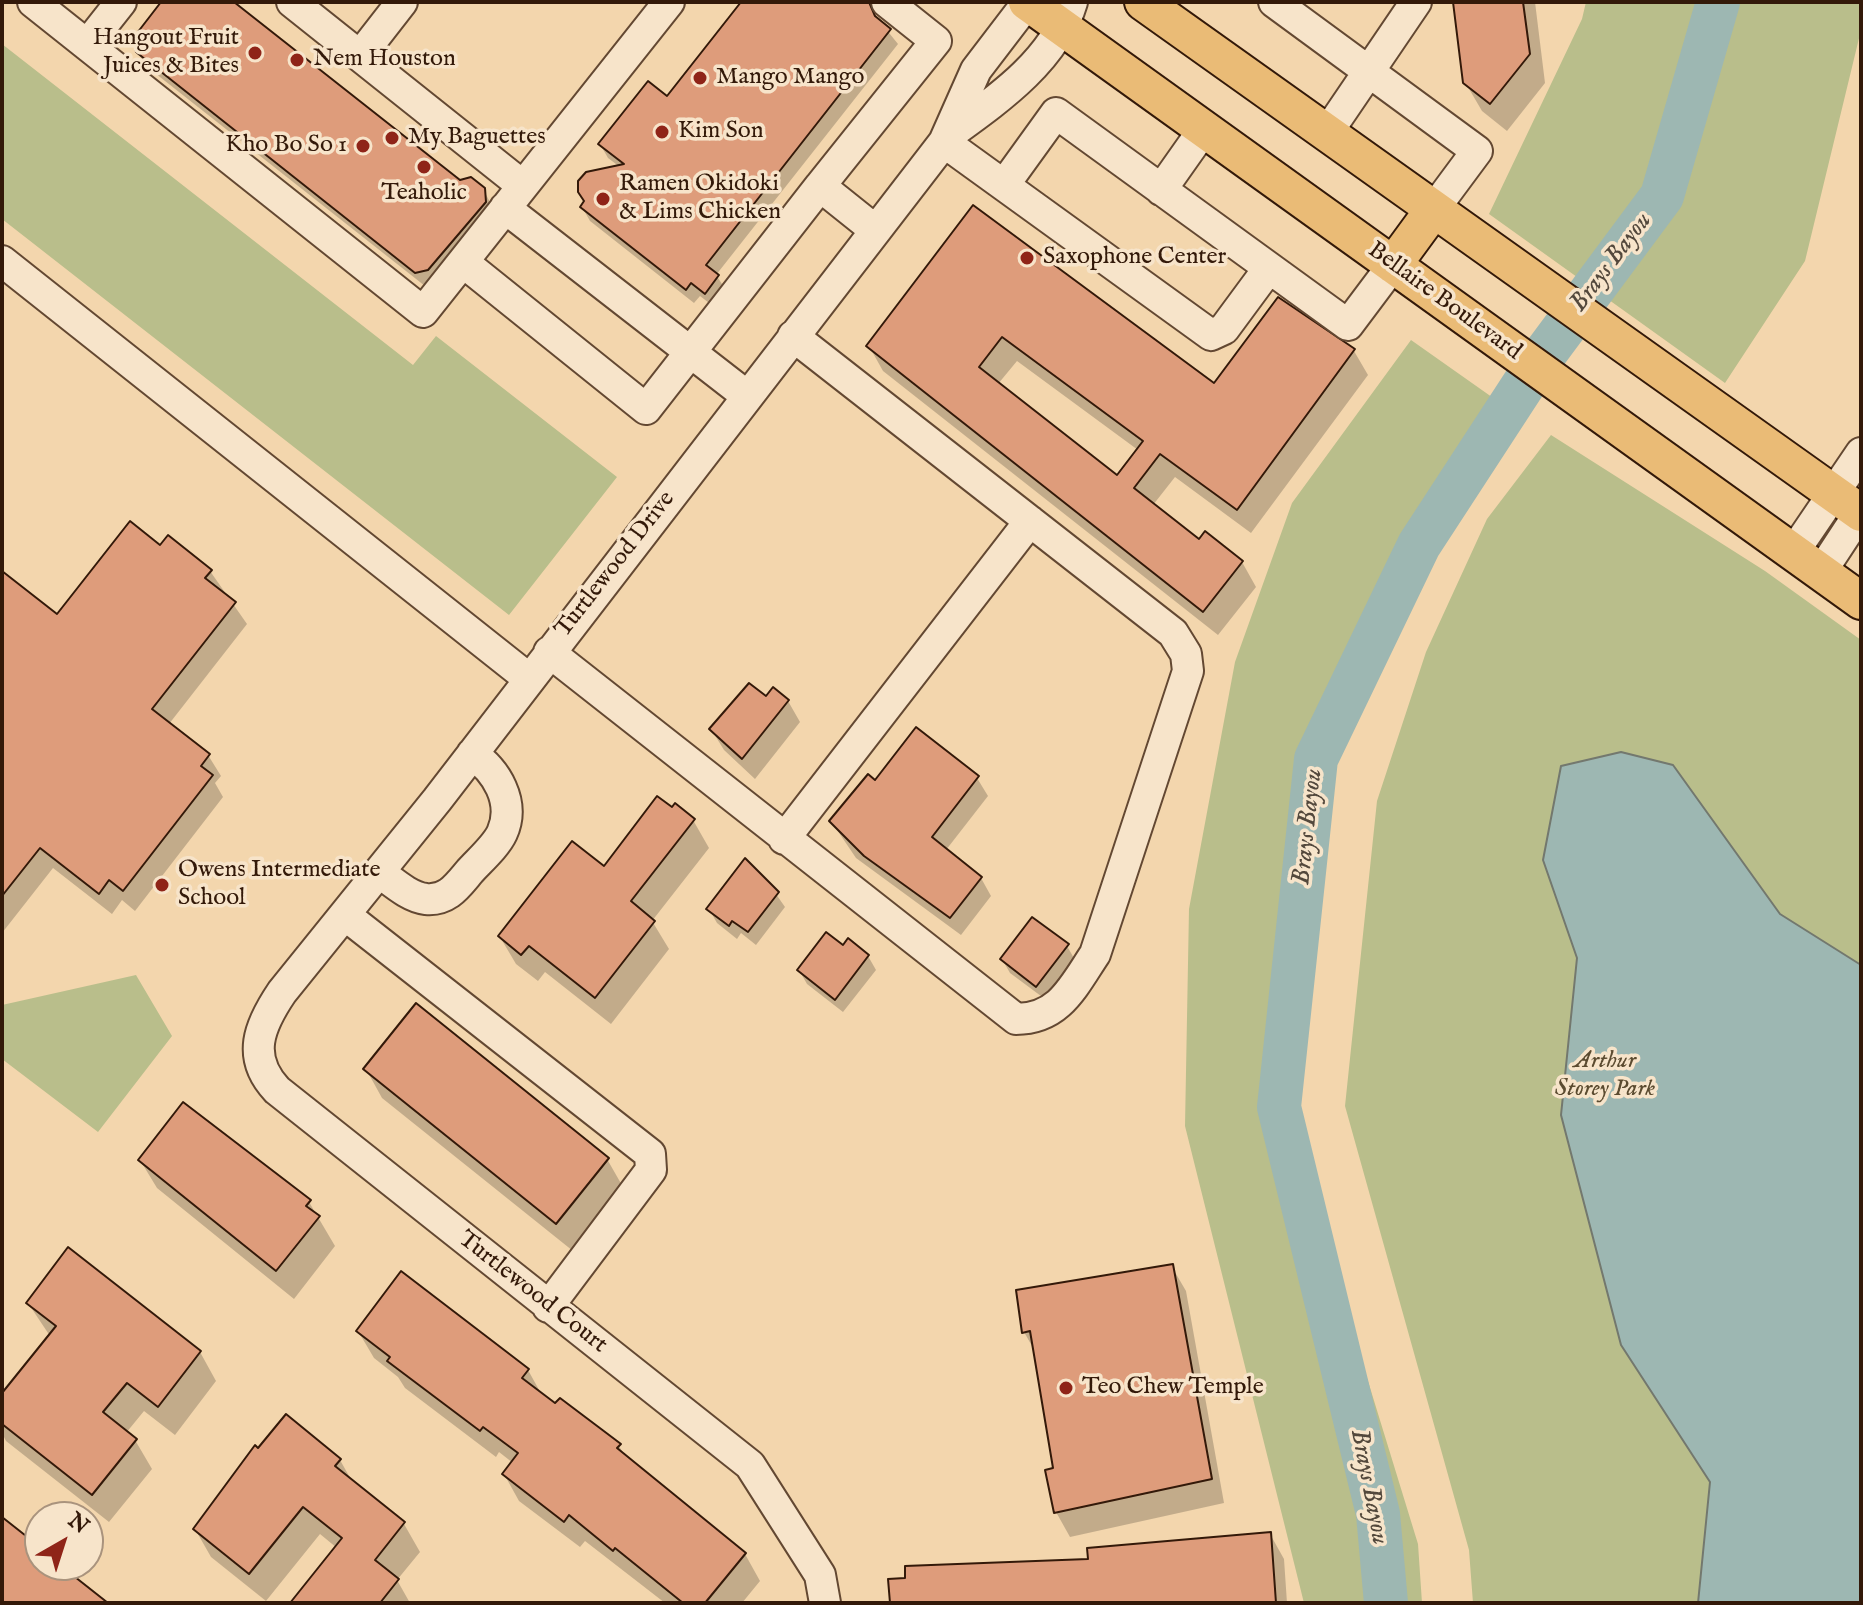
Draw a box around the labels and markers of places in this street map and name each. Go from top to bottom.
place label: Hangout Fruit Juices & Bites [93,25,239,81]
marker: Hangout Fruit Juices & Bites [246,44,264,62]
place label: Nem Houston [313,46,456,74]
marker: Nem Houston [288,51,306,69]
place label: Mango Mango [716,64,864,92]
marker: Mango Mango [691,69,709,87]
place label: Kim Son [678,118,764,146]
marker: Kim Son [653,123,671,141]
place label: My Baguettes [408,124,546,152]
marker: My Baguettes [383,129,401,147]
place label: Kho Bo So 1 [225,132,347,160]
marker: Kho Bo So 1 [354,137,372,155]
marker: Teaholic [415,158,433,176]
place label: Ramen Okidoki & Lims Chicken [619,171,781,227]
place label: Teaholic [381,180,467,208]
marker: Ramen Okidoki & Lims Chicken [594,190,612,208]
place label: Saxophone Center [1043,244,1226,272]
marker: Saxophone Center [1018,249,1036,267]
place label: Owens Intermediate School [178,857,380,913]
marker: Owens Intermediate School [153,876,171,894]
place label: Teo Chew Temple [1082,1374,1264,1402]
marker: Teo Chew Temple [1057,1379,1075,1397]

